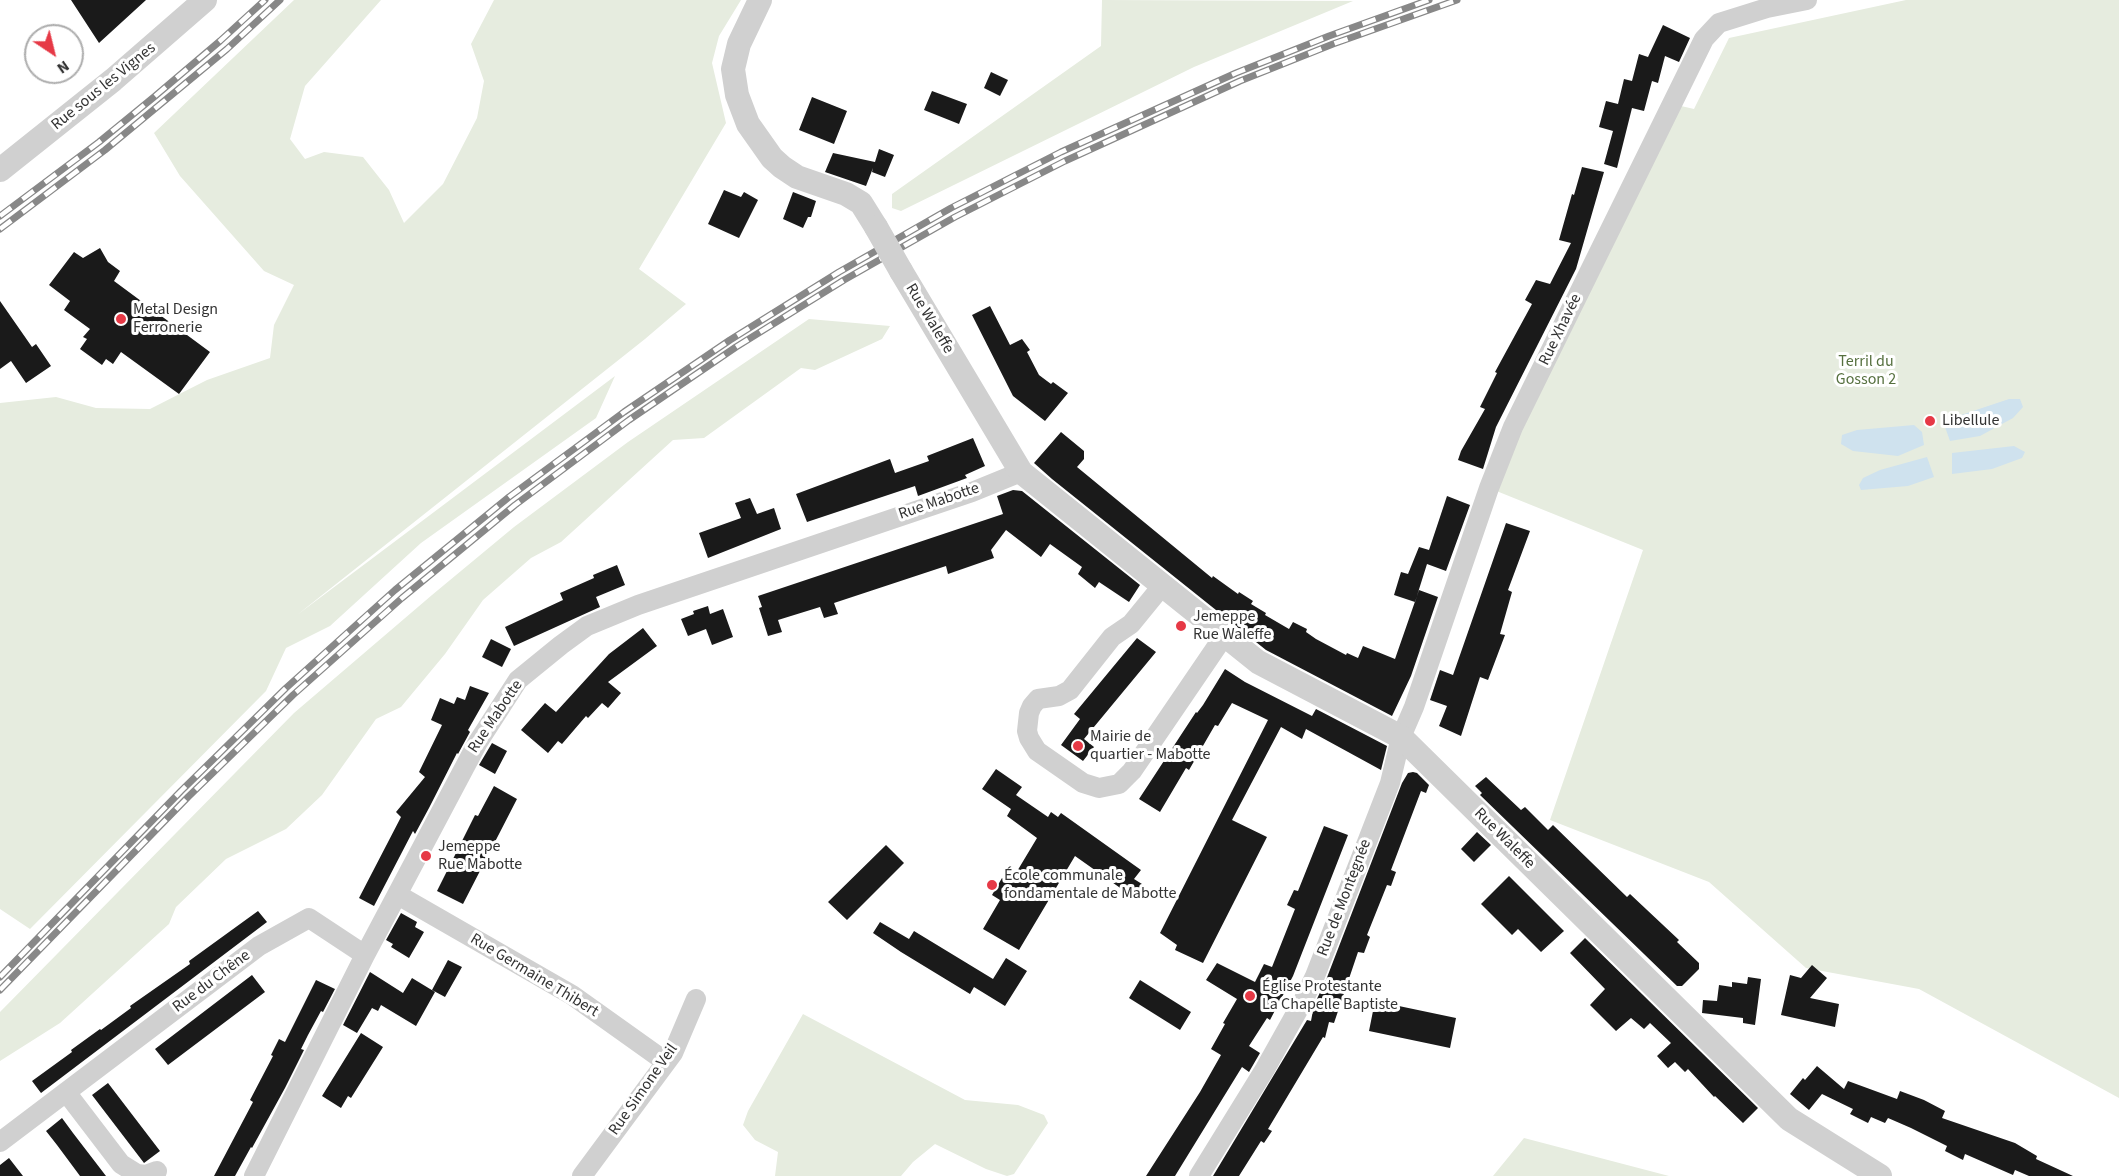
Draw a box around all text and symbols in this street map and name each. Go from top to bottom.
north arrow [24,24,84,84]
street label: Rue sous les Vignes [48,39,160,135]
text: N [53,55,74,79]
street label: Rue Waleffe [901,280,957,358]
street label: Rue Xhavée [1535,291,1587,369]
place label: Metal Design Ferronerie [133,300,218,338]
marker: Metal Design Ferronerie [114,312,128,326]
park label: Terril du Gosson 2 [1836,352,1896,390]
place label: Libellule [1942,411,1999,431]
marker: Libellule [1923,414,1937,428]
street label: Rue Mabotte [896,479,982,525]
place label: Jemeppe Rue Waleffe [1193,607,1271,645]
marker: Jemeppe Rue Waleffe [1174,619,1188,633]
street label: Rue Mabotte [465,677,527,757]
place label: Mairie de quartier - Mabotte [1090,727,1211,765]
marker: Mairie de quartier - Mabotte [1071,739,1085,753]
street label: Rue Waleffe [1470,805,1538,873]
place label: Jemeppe Rue Mabotte [438,837,522,875]
street label: Rue de Montegnée [1314,837,1376,959]
marker: Jemeppe Rue Mabotte [419,849,433,863]
place label: École communale fondamentale de Mabotte [1004,866,1176,904]
marker: École communale fondamentale de Mabotte [985,878,999,892]
street label: Rue Germaine Thibert [466,930,602,1022]
street label: Rue du Chêne [169,947,255,1017]
place label: Église Protestante La Chapelle Baptiste [1262,977,1398,1015]
marker: Église Protestante La Chapelle Baptiste [1243,989,1257,1003]
street label: Rue Simone Veil [605,1041,683,1139]

